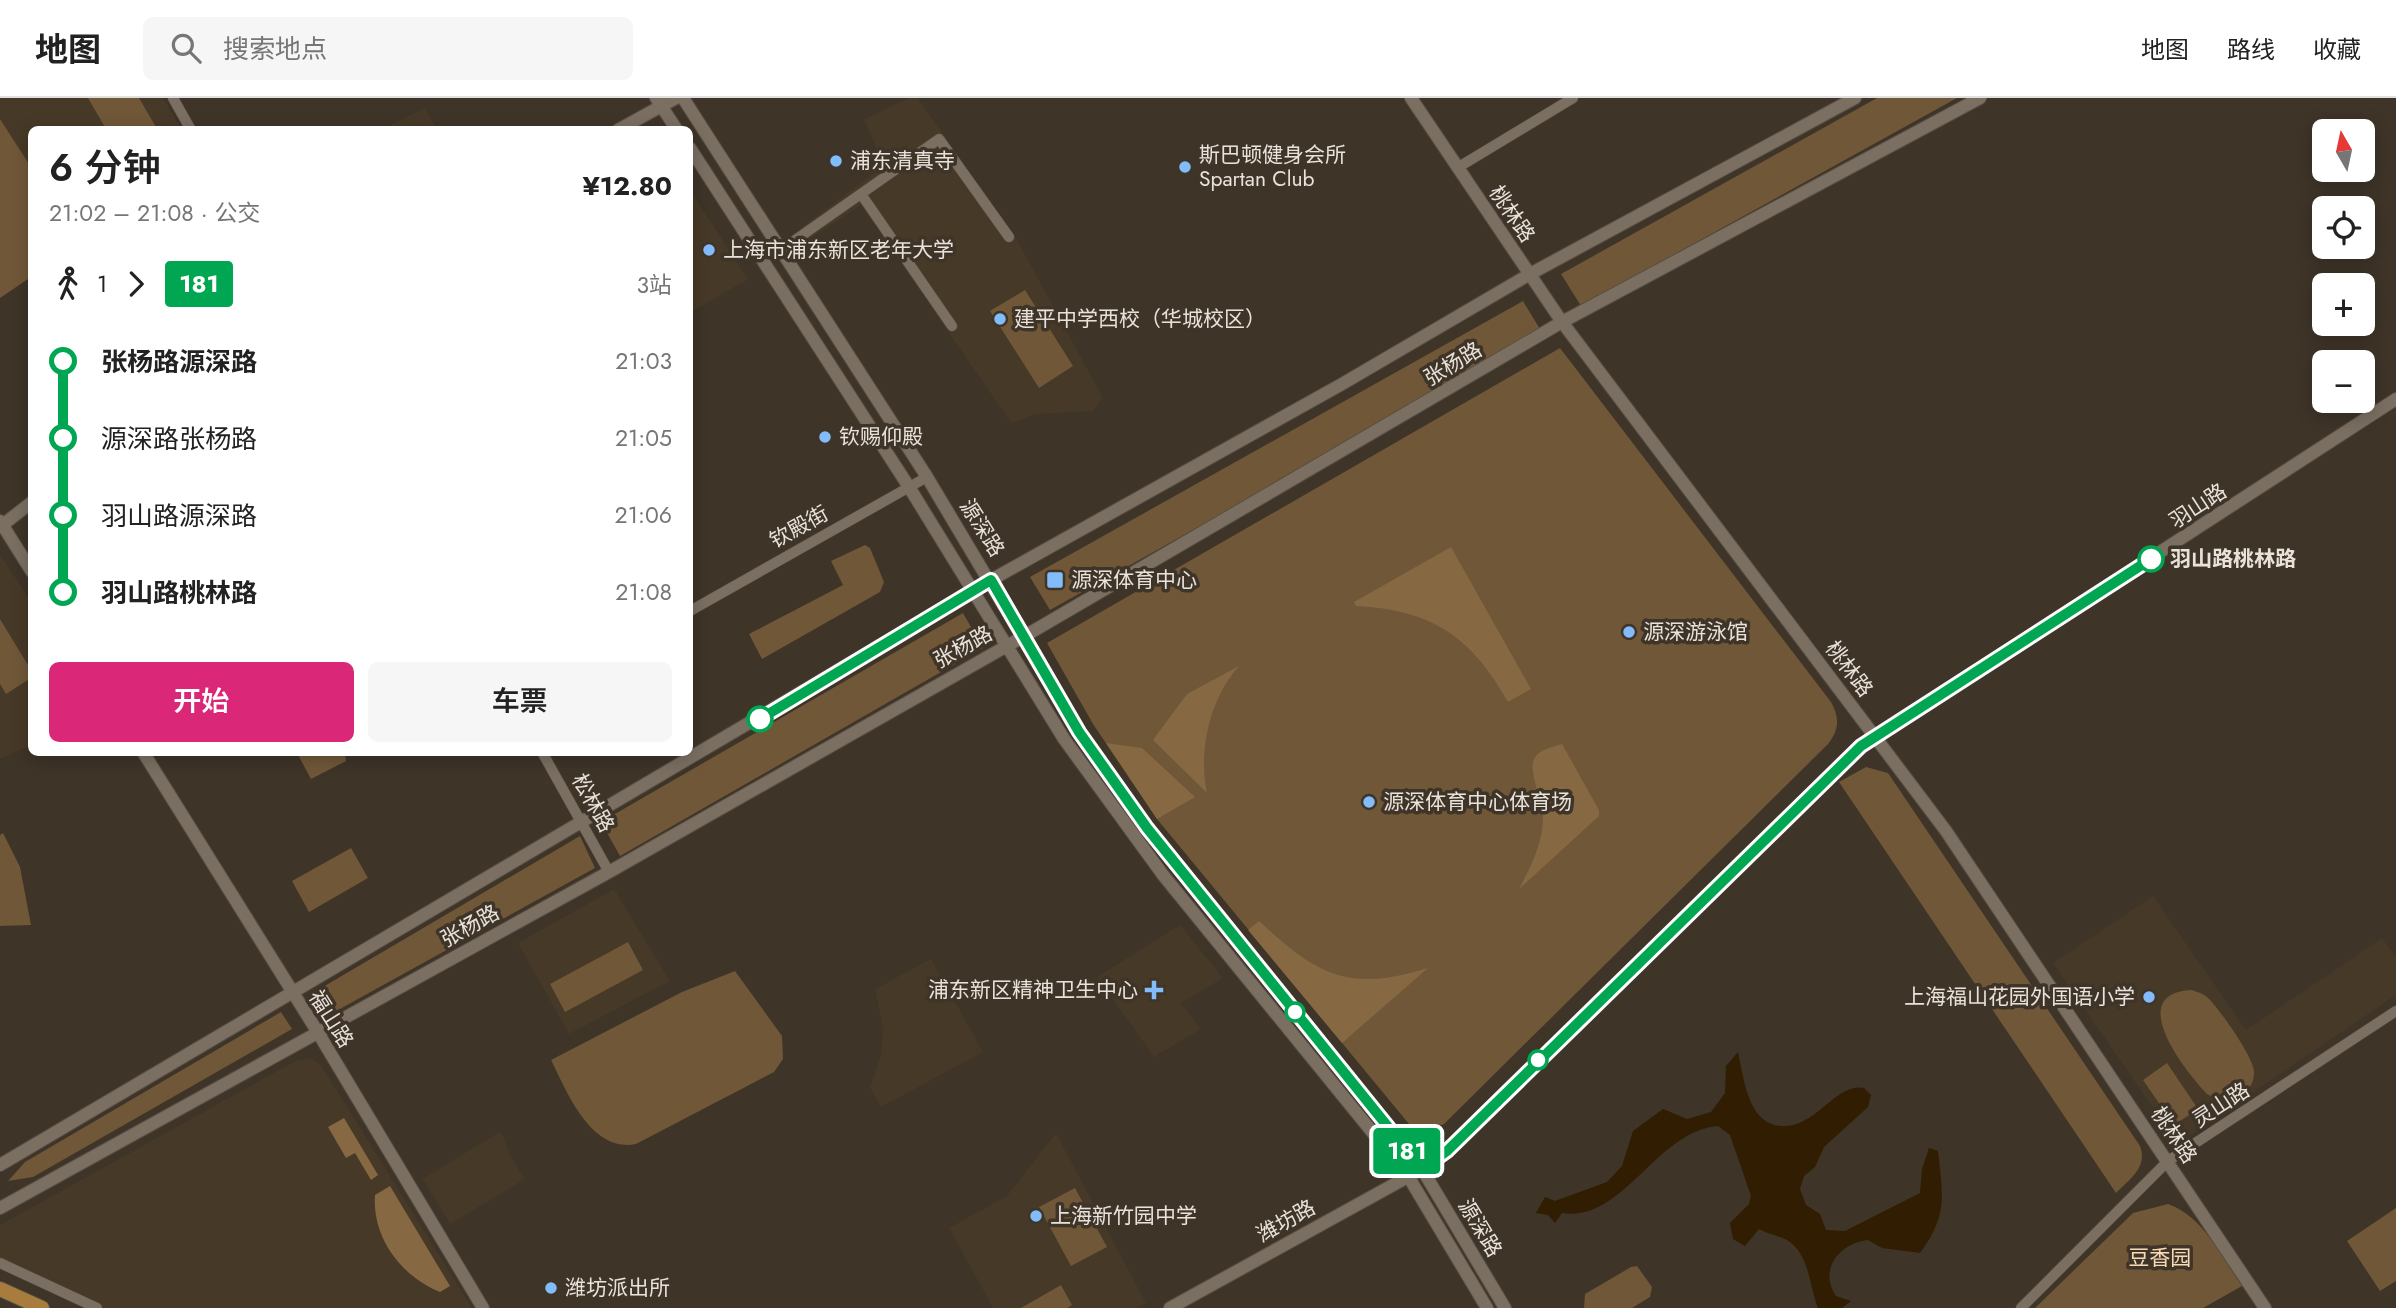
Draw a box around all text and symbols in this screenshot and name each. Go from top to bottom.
search box [143,17,633,80]
text: 地图 [35,26,101,73]
icon: search [167,29,205,67]
text: 搜索地点 [223,30,327,68]
text: 地图 [2141,32,2189,67]
text: 路线 [2227,32,2275,67]
text: 收藏 [2313,32,2361,67]
north arrow [2312,119,2375,182]
map controls [2312,119,2375,413]
text: 6 分钟 [49,140,161,195]
place label: 斯巴顿健身会所 Spartan Club [1199,140,1346,194]
place label: 浦东清真寺 [850,146,955,176]
marker: 浦东清真寺 [828,153,844,169]
marker: 斯巴顿健身会所 Spartan Club [1177,159,1193,175]
text: ¥12.80 [582,167,672,205]
street label: 桃林路 [1482,179,1542,249]
text: 21:02 – 21:08 · 公交 [49,196,260,230]
button: locate [2312,196,2375,259]
place label: 上海市浦东新区老年大学 [723,235,954,265]
marker: 上海市浦东新区老年大学 [701,242,717,258]
icon: walk [49,265,87,303]
icon: forward [117,265,155,303]
text: 181 [179,266,219,301]
text: 1 [97,267,107,301]
text: 3站 [636,268,672,302]
button: + [2312,273,2375,336]
place label: 建平中学西校（华城校区） [1014,304,1266,334]
marker: 建平中学西校（华城校区） [992,311,1008,327]
street label: 张杨路 [1418,335,1488,393]
text: 张杨路源深路 [101,343,257,381]
text: 21:03 [615,344,672,378]
button: − [2312,350,2375,413]
text: 源深路张杨路 [101,420,257,458]
text: 21:05 [615,421,672,455]
place label: 钦赐仰殿 [839,422,923,452]
marker: 钦赐仰殿 [817,429,833,445]
street label: 羽山路 [2163,476,2233,536]
street label: 源深路 [953,493,1011,563]
text: 羽山路源深路 [101,497,257,535]
text: 21:06 [615,498,672,532]
street label: 钦殿街 [764,499,834,555]
place label: 羽山路桃林路 [2170,544,2296,574]
marker: 羽山路桃林路 [2138,546,2164,572]
place label: 源深体育中心 [1071,565,1197,595]
marker: 源深体育中心 [1045,570,1065,590]
text: 羽山路桃林路 [101,574,257,612]
text: 21:08 [615,575,672,609]
place label: 源深游泳馆 [1643,617,1748,647]
street label: 张杨路 [928,619,998,675]
marker: 源深游泳馆 [1621,624,1637,640]
street label: 桃林路 [1818,635,1880,703]
button: 开始 [49,662,354,742]
button: 车票 [368,662,672,742]
unlabelled marker [747,706,773,732]
street label: 松林路 [565,768,621,838]
place label: 源深体育中心体育场 [1383,787,1572,817]
marker: 源深体育中心体育场 [1361,794,1377,810]
street label: 张杨路 [435,898,505,954]
place label: 浦东新区精神卫生中心 [928,975,1138,1005]
marker: 浦东新区精神卫生中心 [1144,980,1164,1000]
place label: 上海福山花园外国语小学 [1904,982,2135,1012]
street label: 福山路 [302,984,360,1054]
marker: 上海福山花园外国语小学 [2141,989,2157,1005]
unlabelled marker [1285,1002,1305,1022]
unlabelled marker [1528,1050,1548,1070]
street label: 灵山路 [2186,1075,2256,1135]
street label: 桃林路 [2144,1100,2204,1170]
line badge: 181 [1367,1128,1447,1174]
text: 181 [1387,1133,1427,1168]
street label: 潍坊路 [1251,1193,1321,1249]
street label: 源深路 [1451,1193,1509,1263]
place label: 上海新竹园中学 [1050,1201,1197,1231]
marker: 上海新竹园中学 [1028,1208,1044,1224]
park label: 豆香园 [2129,1243,2192,1273]
place label: 潍坊派出所 [565,1273,670,1303]
marker: 潍坊派出所 [543,1280,559,1296]

